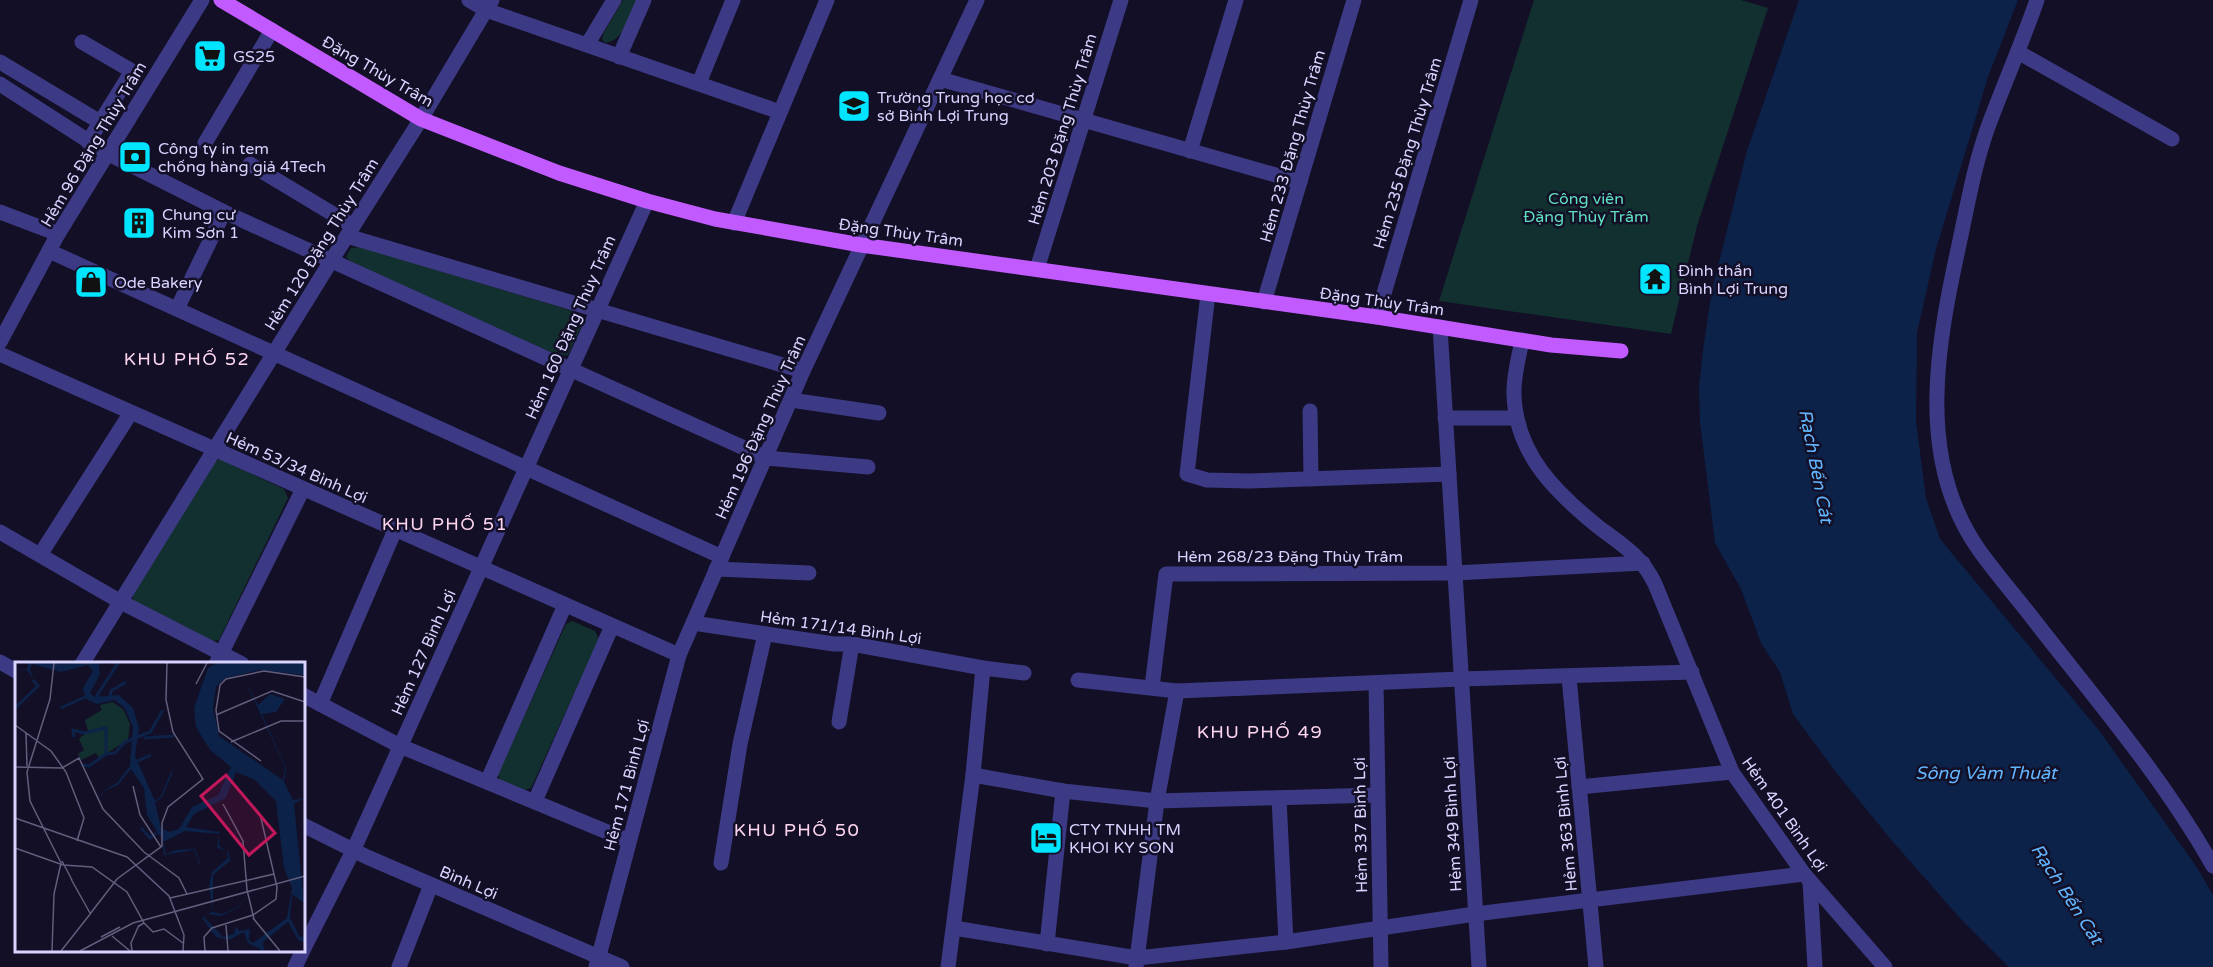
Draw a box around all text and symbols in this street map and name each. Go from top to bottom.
street label: Hẻm 203 Đặng Thùy Trâm [1024,31,1102,228]
street label: Đặng Thùy Trâm [318,32,437,112]
supermarket icon: GS25 [192,38,228,74]
place label: GS25 [233,47,275,67]
street label: Hẻm 233 Đặng Thùy Trâm [1256,48,1330,245]
street label: Hẻm 235 Đặng Thùy Trâm [1369,55,1447,252]
street label: Hẻm 96 Đặng Thùy Trâm [37,58,151,231]
school or university icon: Trường Trung học cơ sở Bình Lợi Trung [836,88,872,124]
place label: Trường Trung học cơ sở Bình Lợi Trung [877,88,1035,126]
bank icon: Công ty in tem chống hàng giả 4Tech [117,139,153,175]
place label: Công ty in tem chống hàng giả 4Tech [158,139,326,177]
street label: Hẻm 120 Đặng Thùy Trâm [261,155,383,334]
park label: Công viên Đặng Thùy Trâm [1523,189,1649,227]
building icon: Chung cư Kim Sơn 1 [121,205,157,241]
place label: Chung cư Kim Sơn 1 [162,205,239,243]
street label: Đặng Thùy Trâm [837,214,964,252]
street label: Hẻm 160 Đặng Thùy Trâm [521,232,621,423]
temple icon: Đình thần Bình Lợi Trung [1637,261,1673,297]
place label: Đình thần Bình Lợi Trung [1678,261,1788,299]
shop icon: Ode Bakery [73,264,109,300]
place label: Ode Bakery [114,273,203,293]
street label: Đặng Thùy Trâm [1318,283,1445,321]
street label: Hẻm 196 Đặng Thùy Trâm [711,332,811,523]
district label: KHU PHỐ 52 [124,348,250,370]
water label: Rạch Bến Cát [1794,407,1838,527]
street label: Hẻm 53/34 Bình Lợi [223,428,370,508]
district label: KHU PHỐ 51 [382,513,508,535]
street label: Hẻm 268/23 Đặng Thùy Trâm [1177,547,1403,567]
street label: Hẻm 127 Bình Lợi [387,586,461,718]
street label: Hẻm 171/14 Bình Lợi [759,607,923,649]
inset map [15,662,304,952]
street label: Hẻm 171 Bình Lợi [600,717,654,853]
district label: KHU PHỐ 49 [1197,721,1323,743]
street label: Hẻm 401 Bình Lợi [1737,753,1831,876]
street label: Hẻm 349 Bình Lợi [1439,756,1467,892]
street label: Hẻm 363 Bình Lợi [1550,756,1582,892]
street label: Hẻm 337 Bình Lợi [1350,757,1372,893]
water label: Sông Vàm Thuật [1915,762,2059,784]
district label: KHU PHỐ 50 [734,819,860,841]
hotel icon: CTY TNHH TM KHOI KY SON [1028,820,1064,856]
place label: CTY TNHH TM KHOI KY SON [1069,820,1181,858]
water label: Rạch Bến Cát [2026,840,2109,950]
street label: Bình Lợi [436,862,501,904]

